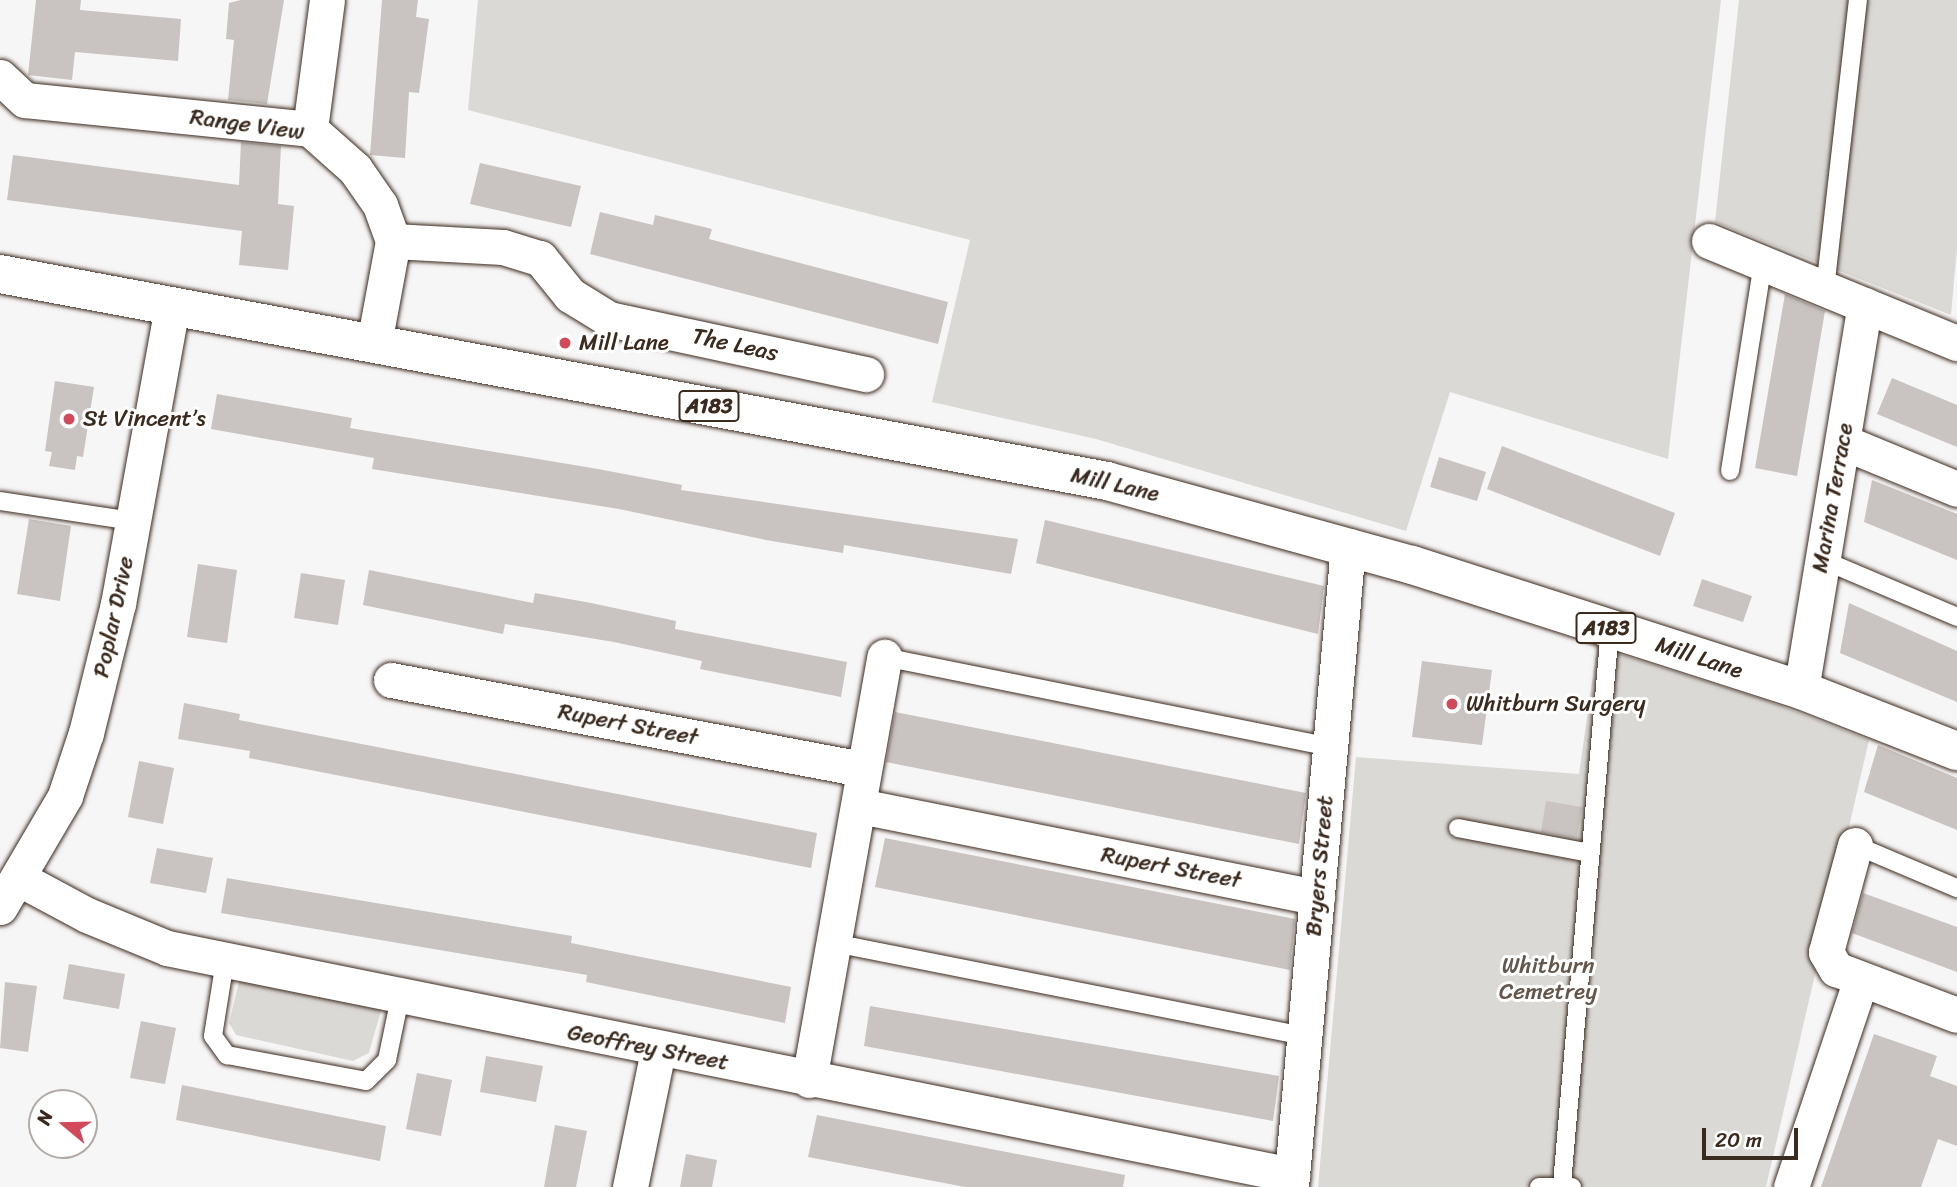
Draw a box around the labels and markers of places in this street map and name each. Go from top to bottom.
place label: Mill Lane [579,329,670,357]
marker: Mill Lane [557,335,573,351]
place label: St Vincent’s [83,405,207,433]
marker: St Vincent’s [61,411,77,427]
place label: Whitburn Surgery [1466,690,1646,718]
marker: Whitburn Surgery [1444,696,1460,712]

